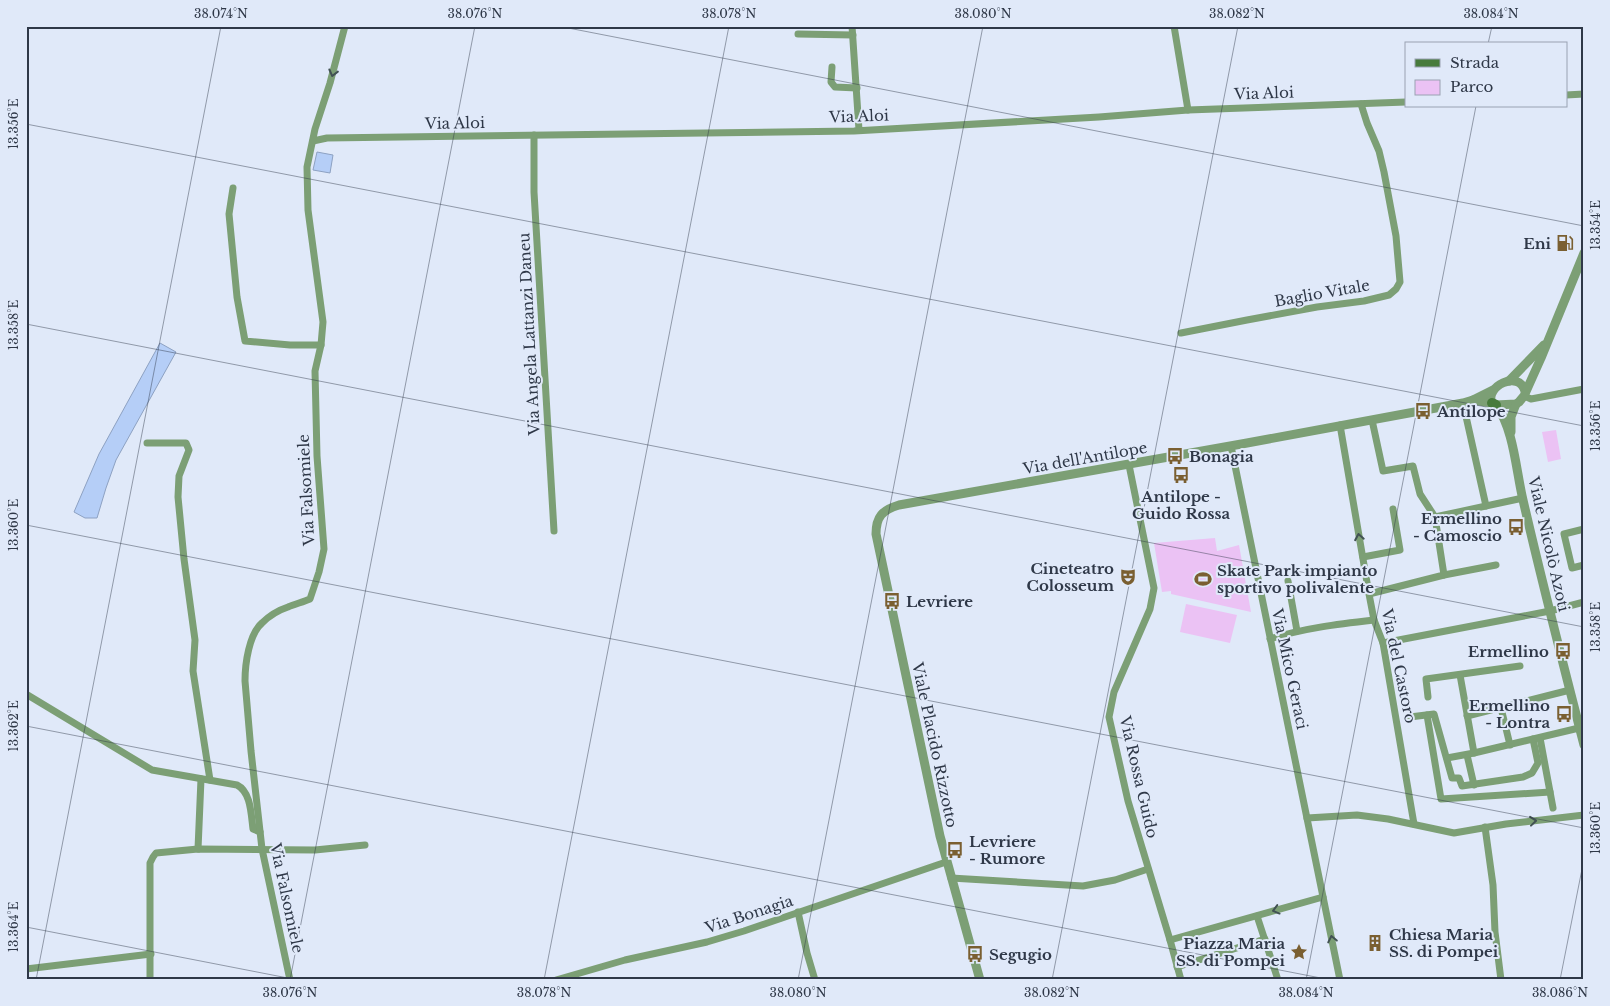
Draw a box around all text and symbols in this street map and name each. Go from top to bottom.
text: 38.074°N [194,6,248,21]
text: 38.076°N [448,6,503,21]
text: 38.078°N [702,6,756,21]
text: 38.080°N [955,6,1012,21]
text: 38.082°N [1209,6,1265,21]
text: 38.084°N [1463,6,1519,21]
legend [1405,42,1568,108]
text: Strada [1450,53,1500,72]
one-way arrow [328,69,338,77]
text: Parco [1450,77,1493,96]
street label: Via Aloi [1233,82,1294,104]
text: 13.356°E [6,98,21,149]
street label: Via Aloi [828,105,889,127]
street label: Via Aloi [424,113,485,133]
text: 13.354°E [1588,200,1603,250]
street label: Via Angela Lattanzi Daneu [514,232,544,437]
fuel station icon: Eni [1555,233,1575,253]
place label: Eni [1523,234,1552,253]
street label: Baglio Vitale [1273,275,1371,311]
text: 13.358°E [6,300,21,350]
text: 13.356°E [1588,400,1603,451]
bus stop icon: Antilope [1413,401,1433,421]
place label: Antilope [1436,402,1506,421]
street label: Via Falsomiele [294,434,318,547]
street label: Via dell'Antilope [1020,438,1149,478]
bus stop icon: Bonagia [1165,446,1185,466]
place label: Bonagia [1189,447,1254,466]
bus stop icon: Antilope - Guido Rossa [1171,465,1191,485]
street label: Viale Nicolò Azoti [1524,474,1574,613]
place label: Antilope - Guido Rossa [1132,487,1230,523]
text: 13.360°E [6,498,21,551]
place label: Ermellino - Camoscio [1413,509,1502,545]
bus stop icon: Ermellino - Camoscio [1506,517,1526,537]
one-way arrow [1355,533,1365,542]
place label: Cineteatro Colosseum [1027,559,1114,595]
place label: Skate Park impianto sportivo polivalente [1217,561,1378,597]
theatre icon: Cineteatro Colosseum [1118,567,1138,587]
sports icon: Skate Park impianto sportivo polivalente [1193,569,1213,589]
bus stop icon: Levriere [882,591,902,611]
place label: Levriere [906,592,973,611]
text: 13.358°E [1588,602,1603,652]
street label: Via Mico Geraci [1268,606,1312,731]
street label: Via del Castoro [1377,606,1420,725]
bus stop icon: Ermellino [1553,641,1573,661]
place label: Ermellino [1468,642,1549,661]
street label: Viale Placido Rizzotto [908,660,962,829]
place label: Ermellino - Lontra [1469,696,1550,732]
text: 13.362°E [6,700,21,752]
bus stop icon: Ermellino - Lontra [1554,704,1574,724]
street label: Via Rossa Guido [1115,713,1162,840]
text: 13.360°E [1588,801,1603,854]
one-way arrow [1529,816,1537,827]
place label: Levriere - Rumore [969,832,1045,868]
street label: Via Falsomiele [266,840,308,955]
bus stop icon: Levriere - Rumore [945,840,965,860]
street label: Via Bonagia [702,891,796,937]
text: 13.364°E [6,901,21,952]
one-way arrow [1273,905,1281,915]
place label: Chiesa Maria SS. di Pompei [1389,925,1499,961]
building icon: Chiesa Maria SS. di Pompei [1365,933,1385,953]
place label: Piazza Maria SS. di Pompei [1176,934,1286,970]
one-way arrow [1327,934,1337,943]
place icon: Piazza Maria SS. di Pompei [1289,942,1309,962]
bus stop icon: Segugio [965,944,985,964]
place label: Segugio [989,945,1052,964]
text: 38.076°N [263,985,318,1000]
text: 38.078°N [517,985,571,1000]
text: 38.080°N [770,985,827,1000]
text: 38.082°N [1024,985,1080,1000]
text: 38.084°N [1278,985,1334,1000]
text: 38.086°N [1532,985,1588,1000]

